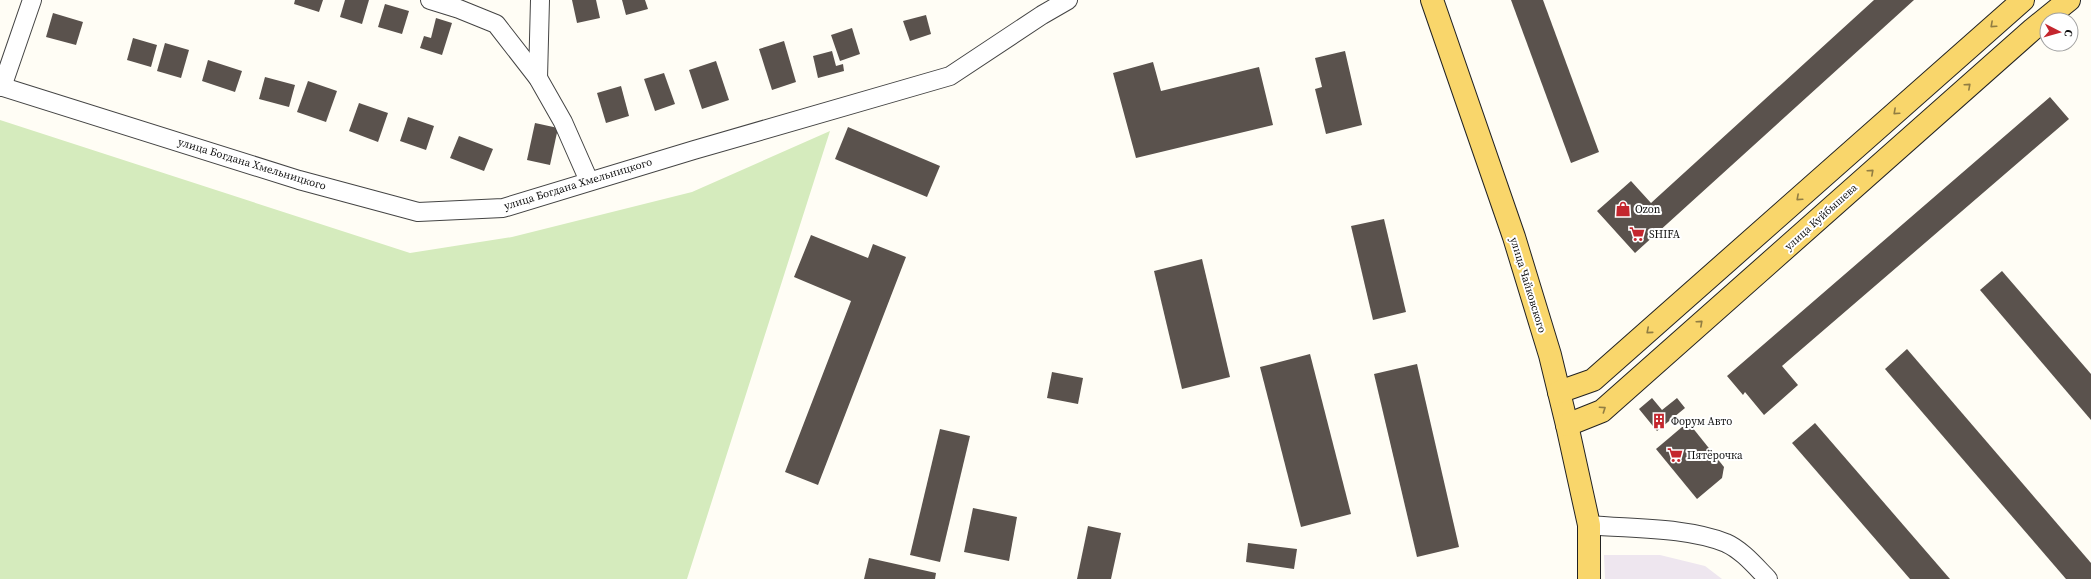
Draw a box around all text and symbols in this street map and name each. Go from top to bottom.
north arrow [2039,12,2079,52]
one-way arrow [1991,21,1998,28]
text: С [2061,29,2076,37]
one-way arrow [1964,84,1971,91]
one-way arrow [1893,107,1901,114]
street label: улица Богдана Хмельницкого [176,134,328,194]
street label: улица Богдана Хмельницкого [502,154,654,214]
one-way arrow [1866,170,1874,177]
street label: улица Куйбышева [1781,180,1861,254]
one-way arrow [1796,193,1804,201]
shop icon: Ozon [1614,200,1632,218]
place label: Ozon [1635,202,1661,217]
supermarket icon: SHIFA [1628,225,1646,243]
place label: SHIFA [1649,227,1681,242]
street label: улица Чайковского [1506,235,1550,335]
one-way arrow [1695,321,1703,328]
one-way arrow [1647,326,1654,333]
one-way arrow [1599,406,1606,414]
building icon: Форум Авто [1650,412,1668,430]
place label: Форум Авто [1671,414,1732,429]
supermarket icon: Пятёрочка [1666,446,1684,464]
place label: Пятёрочка [1687,448,1743,463]

